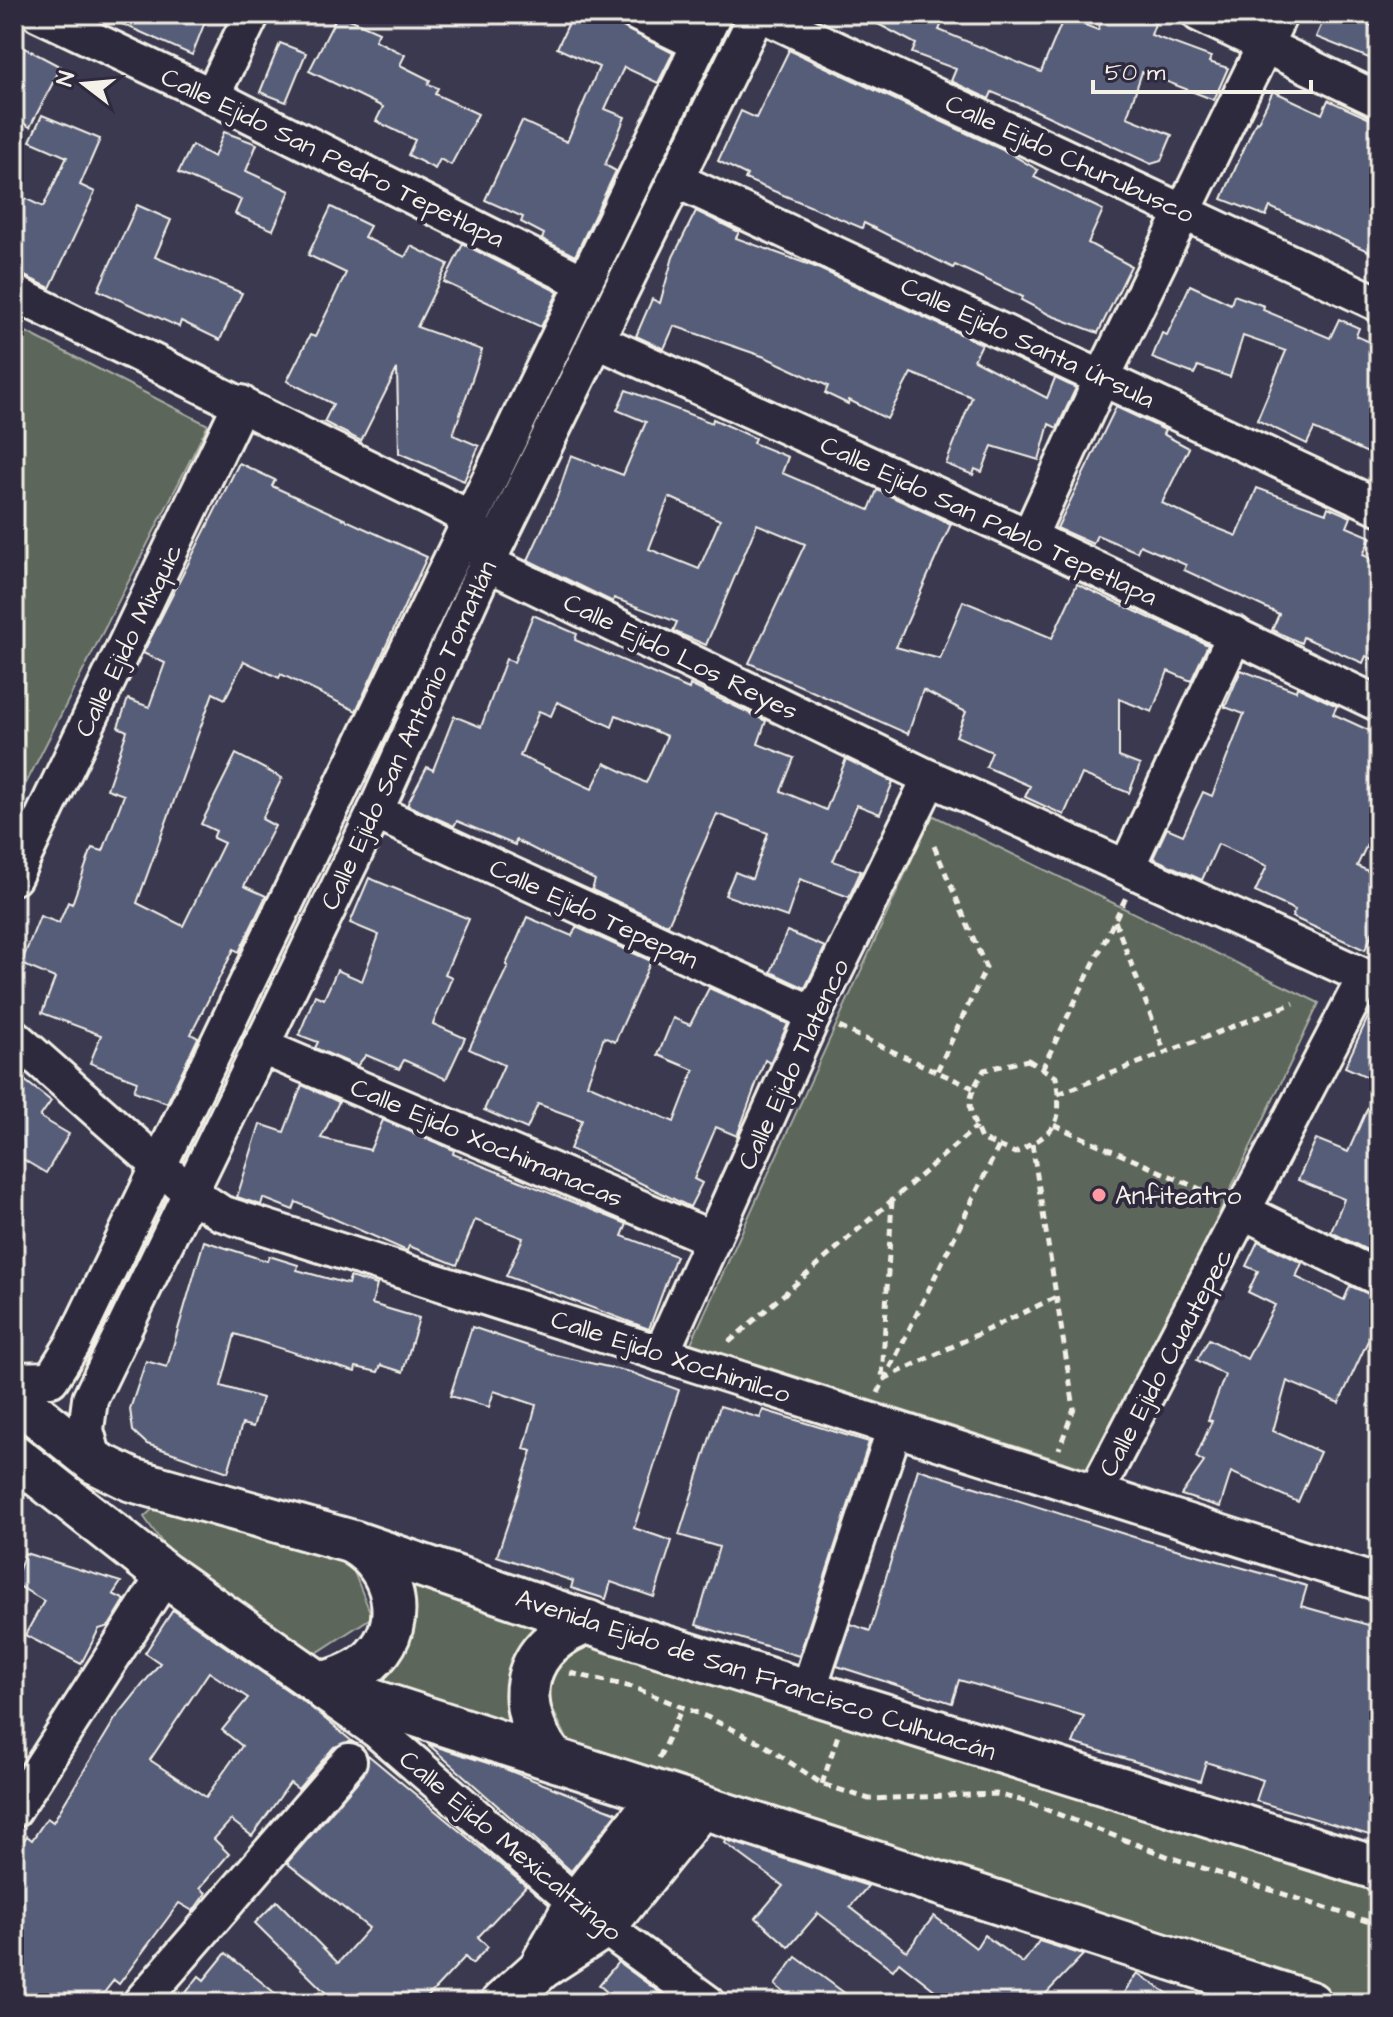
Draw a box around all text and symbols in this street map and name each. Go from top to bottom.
north arrow [44,44,124,124]
scale bar [1093,44,1311,94]
text: 50 m [1105,56,1166,90]
street label: Calle Ejido San Pedro Tepetlapa [155,59,510,257]
text: N [49,68,83,90]
street label: Calle Ejido Churubusco [939,85,1200,233]
street label: Calle Ejido Santa Úrsula [895,268,1160,418]
street label: Calle Ejido San Pablo Tepetlapa [814,427,1163,615]
street label: Calle Ejido Mixquic [66,538,191,743]
street label: Calle Ejido San Antonio Tomatlán [312,555,506,916]
street label: Calle Ejido Los Reyes [556,584,804,731]
street label: Calle Ejido Tepepan [484,850,704,978]
street label: Calle Ejido Tlatenco [729,953,859,1176]
street label: Calle Ejido Xochimanacas [345,1069,628,1217]
place label: Anfiteatro [1115,1178,1242,1214]
marker: Anfiteatro [1090,1186,1108,1204]
street label: Calle Ejido Cuautepec [1090,1242,1241,1483]
street label: Calle Ejido Xochimilco [547,1301,795,1413]
street label: Avenida Ejido de San Francisco Culhuacán [511,1580,1000,1770]
street label: Calle Ejido Mexicaltzingo [390,1742,630,1951]

